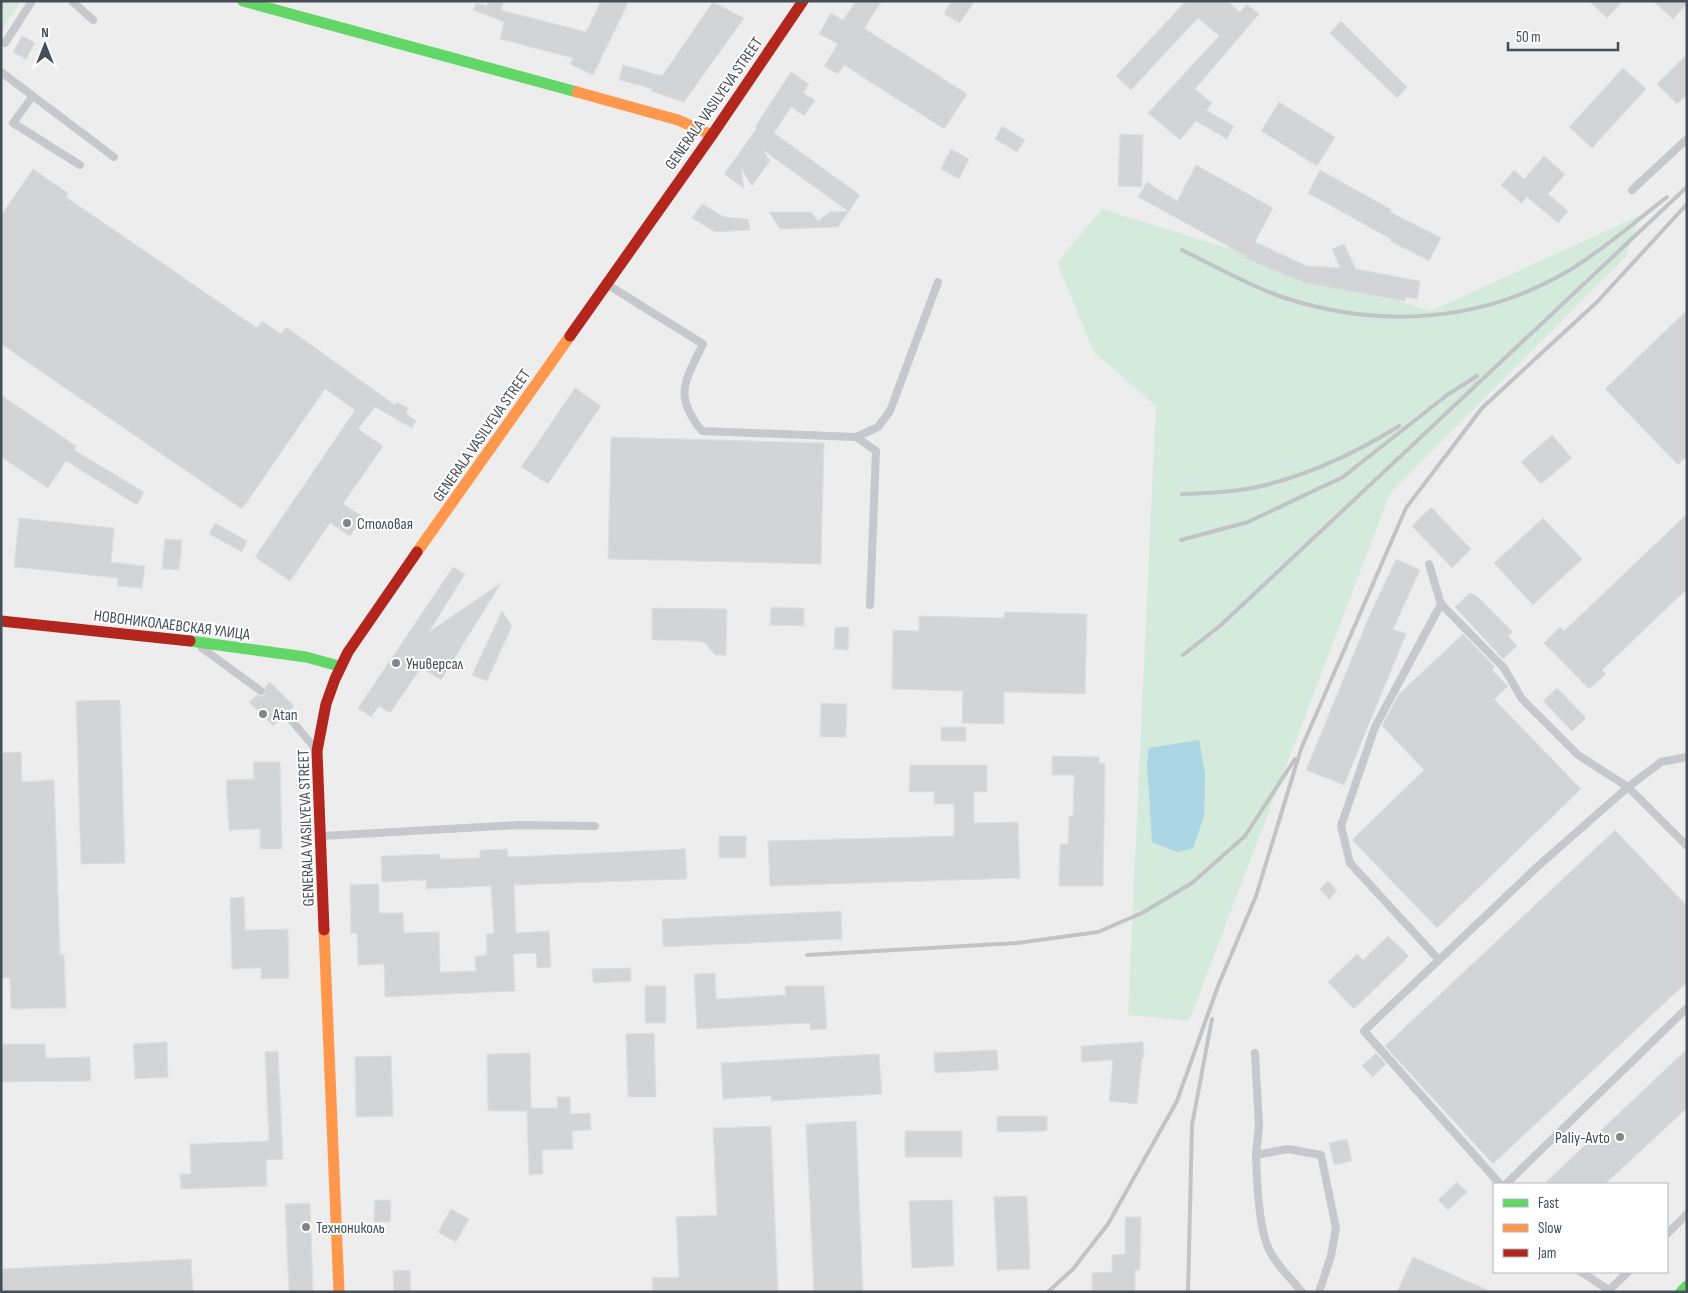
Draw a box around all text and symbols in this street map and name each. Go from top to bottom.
north arrow [20,20,70,70]
scale bar [1508,20,1618,52]
text: N [41,24,49,41]
text: 50 m [1516,28,1541,47]
street label: GENERALA VASILYEVA STREET [661,34,767,174]
street label: GENERALA VASILYEVA STREET [429,366,535,506]
place label: Столовая [357,515,413,534]
marker: Столовая [341,517,353,529]
street label: НОВОНИКОЛАЕВСКАЯ УЛИЦА [93,606,251,645]
place label: Универсал [406,655,464,674]
marker: Универсал [390,657,402,669]
place label: Atan [272,706,298,725]
marker: Atan [257,708,269,720]
street label: GENERALA VASILYEVA STREET [294,749,319,907]
place label: Paliy-Avto [1555,1129,1610,1148]
marker: Paliy-Avto [1614,1131,1626,1143]
legend [1493,1183,1668,1273]
text: Fast [1538,1194,1560,1213]
place label: Технониколь [316,1219,385,1238]
text: Slow [1538,1219,1562,1238]
marker: Технониколь [300,1221,312,1233]
text: Jam [1537,1244,1556,1263]

